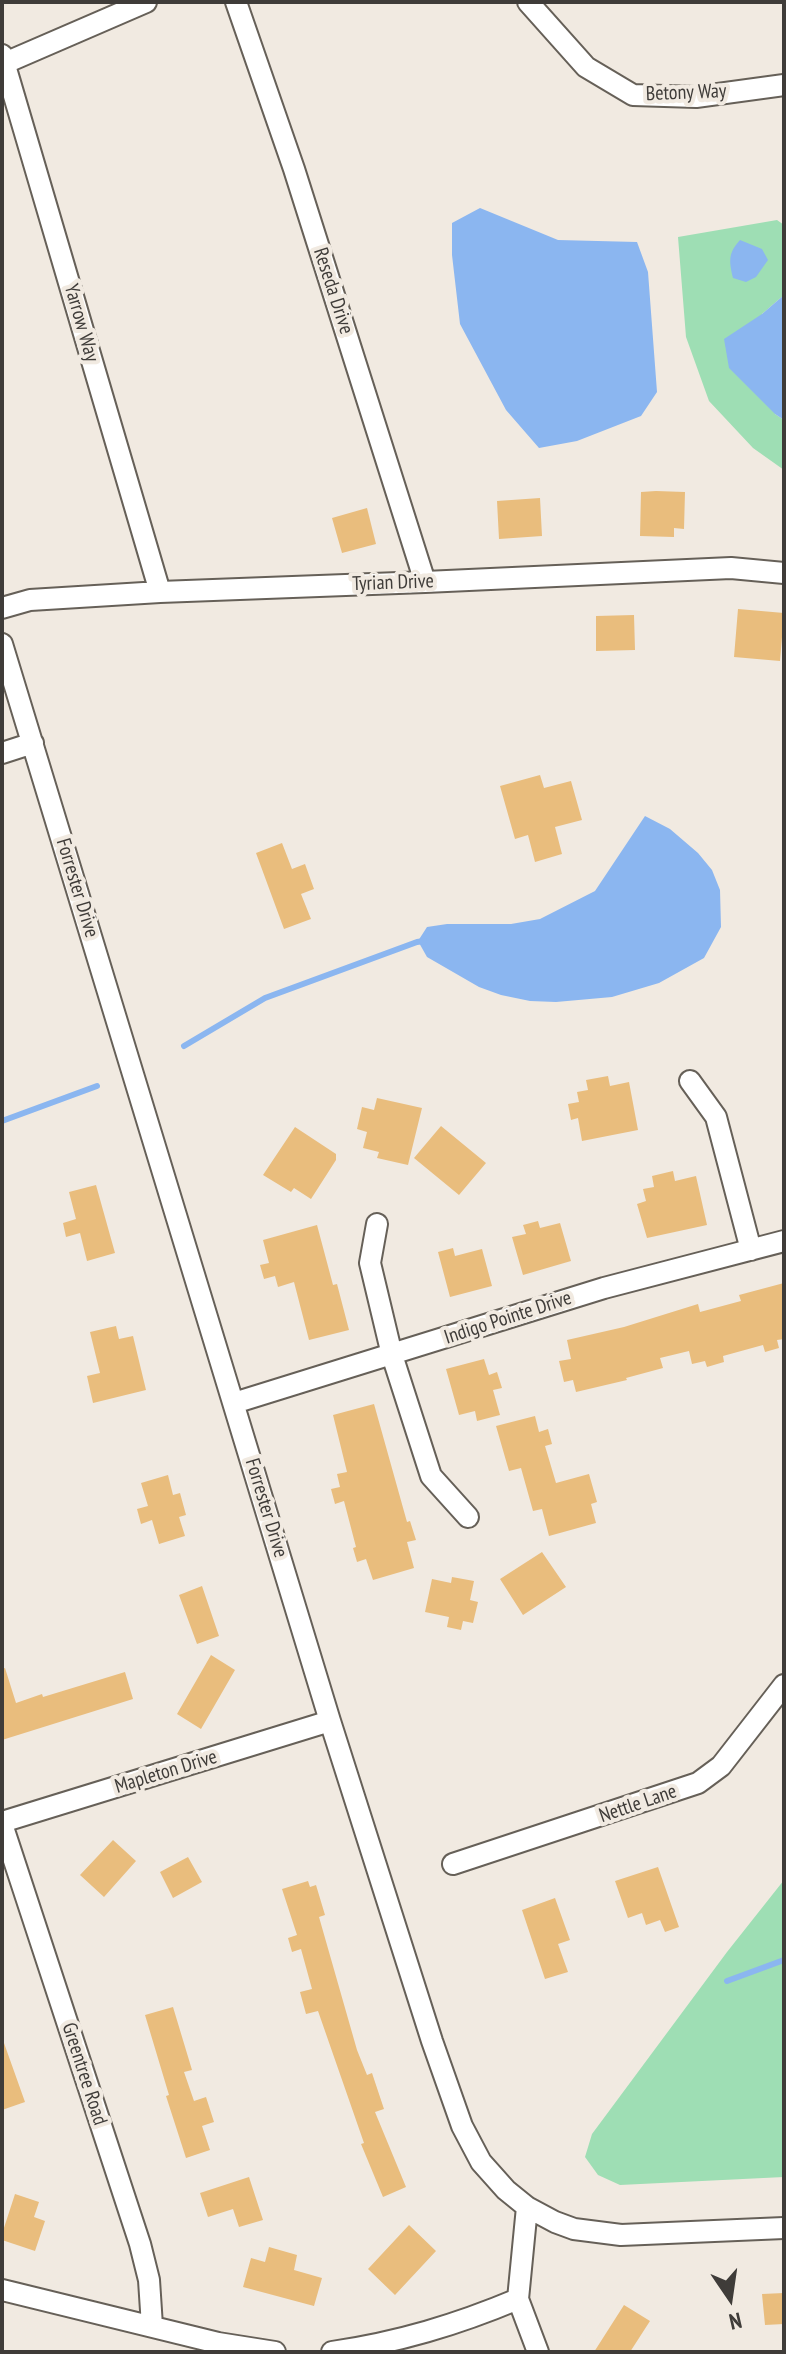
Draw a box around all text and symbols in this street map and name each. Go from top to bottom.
street label: Betony Way [645,80,727,106]
street label: Reseda Drive [308,245,358,337]
street label: Yarrow Way [58,281,104,365]
street label: Tyrian Drive [352,570,434,596]
street label: Forrester Drive [51,835,103,941]
street label: Indigo Pointe Drive [441,1286,575,1350]
street label: Forrester Drive [240,1455,292,1561]
street label: Mapleton Drive [112,1745,220,1799]
street label: Nettle Lane [596,1780,680,1828]
street label: Greentree Road [56,2020,112,2128]
north arrow [690,2258,770,2338]
text: N [726,2306,744,2336]

